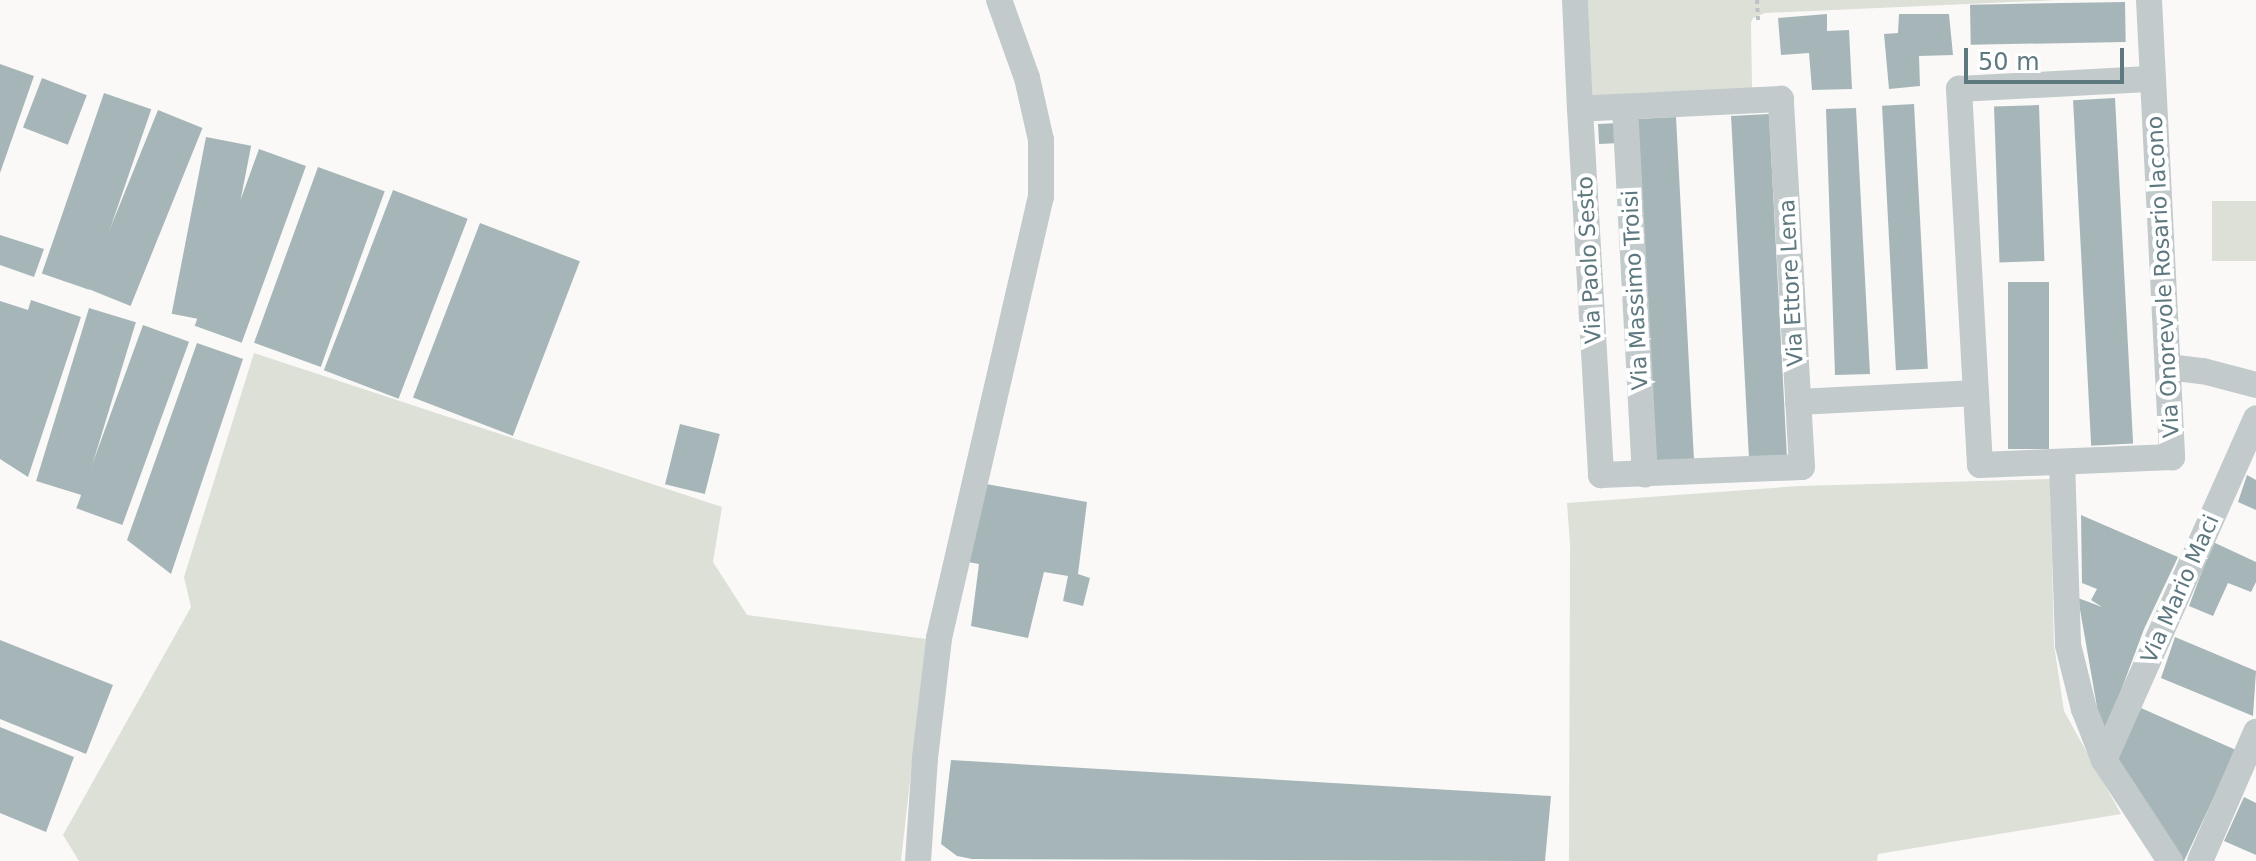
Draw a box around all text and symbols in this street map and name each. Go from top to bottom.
scale bar [1968,32,2128,82]
text: 50 m [1978,48,2040,76]
street label: Via Onorevole Rosario Iacono [2141,115,2185,439]
street label: Via Paolo Sesto [1571,175,1607,345]
street label: Via Massimo Troisi [1617,189,1653,391]
street label: Via Ettore Lena [1773,199,1809,367]
street label: Via Mario Maci [2135,511,2225,667]

